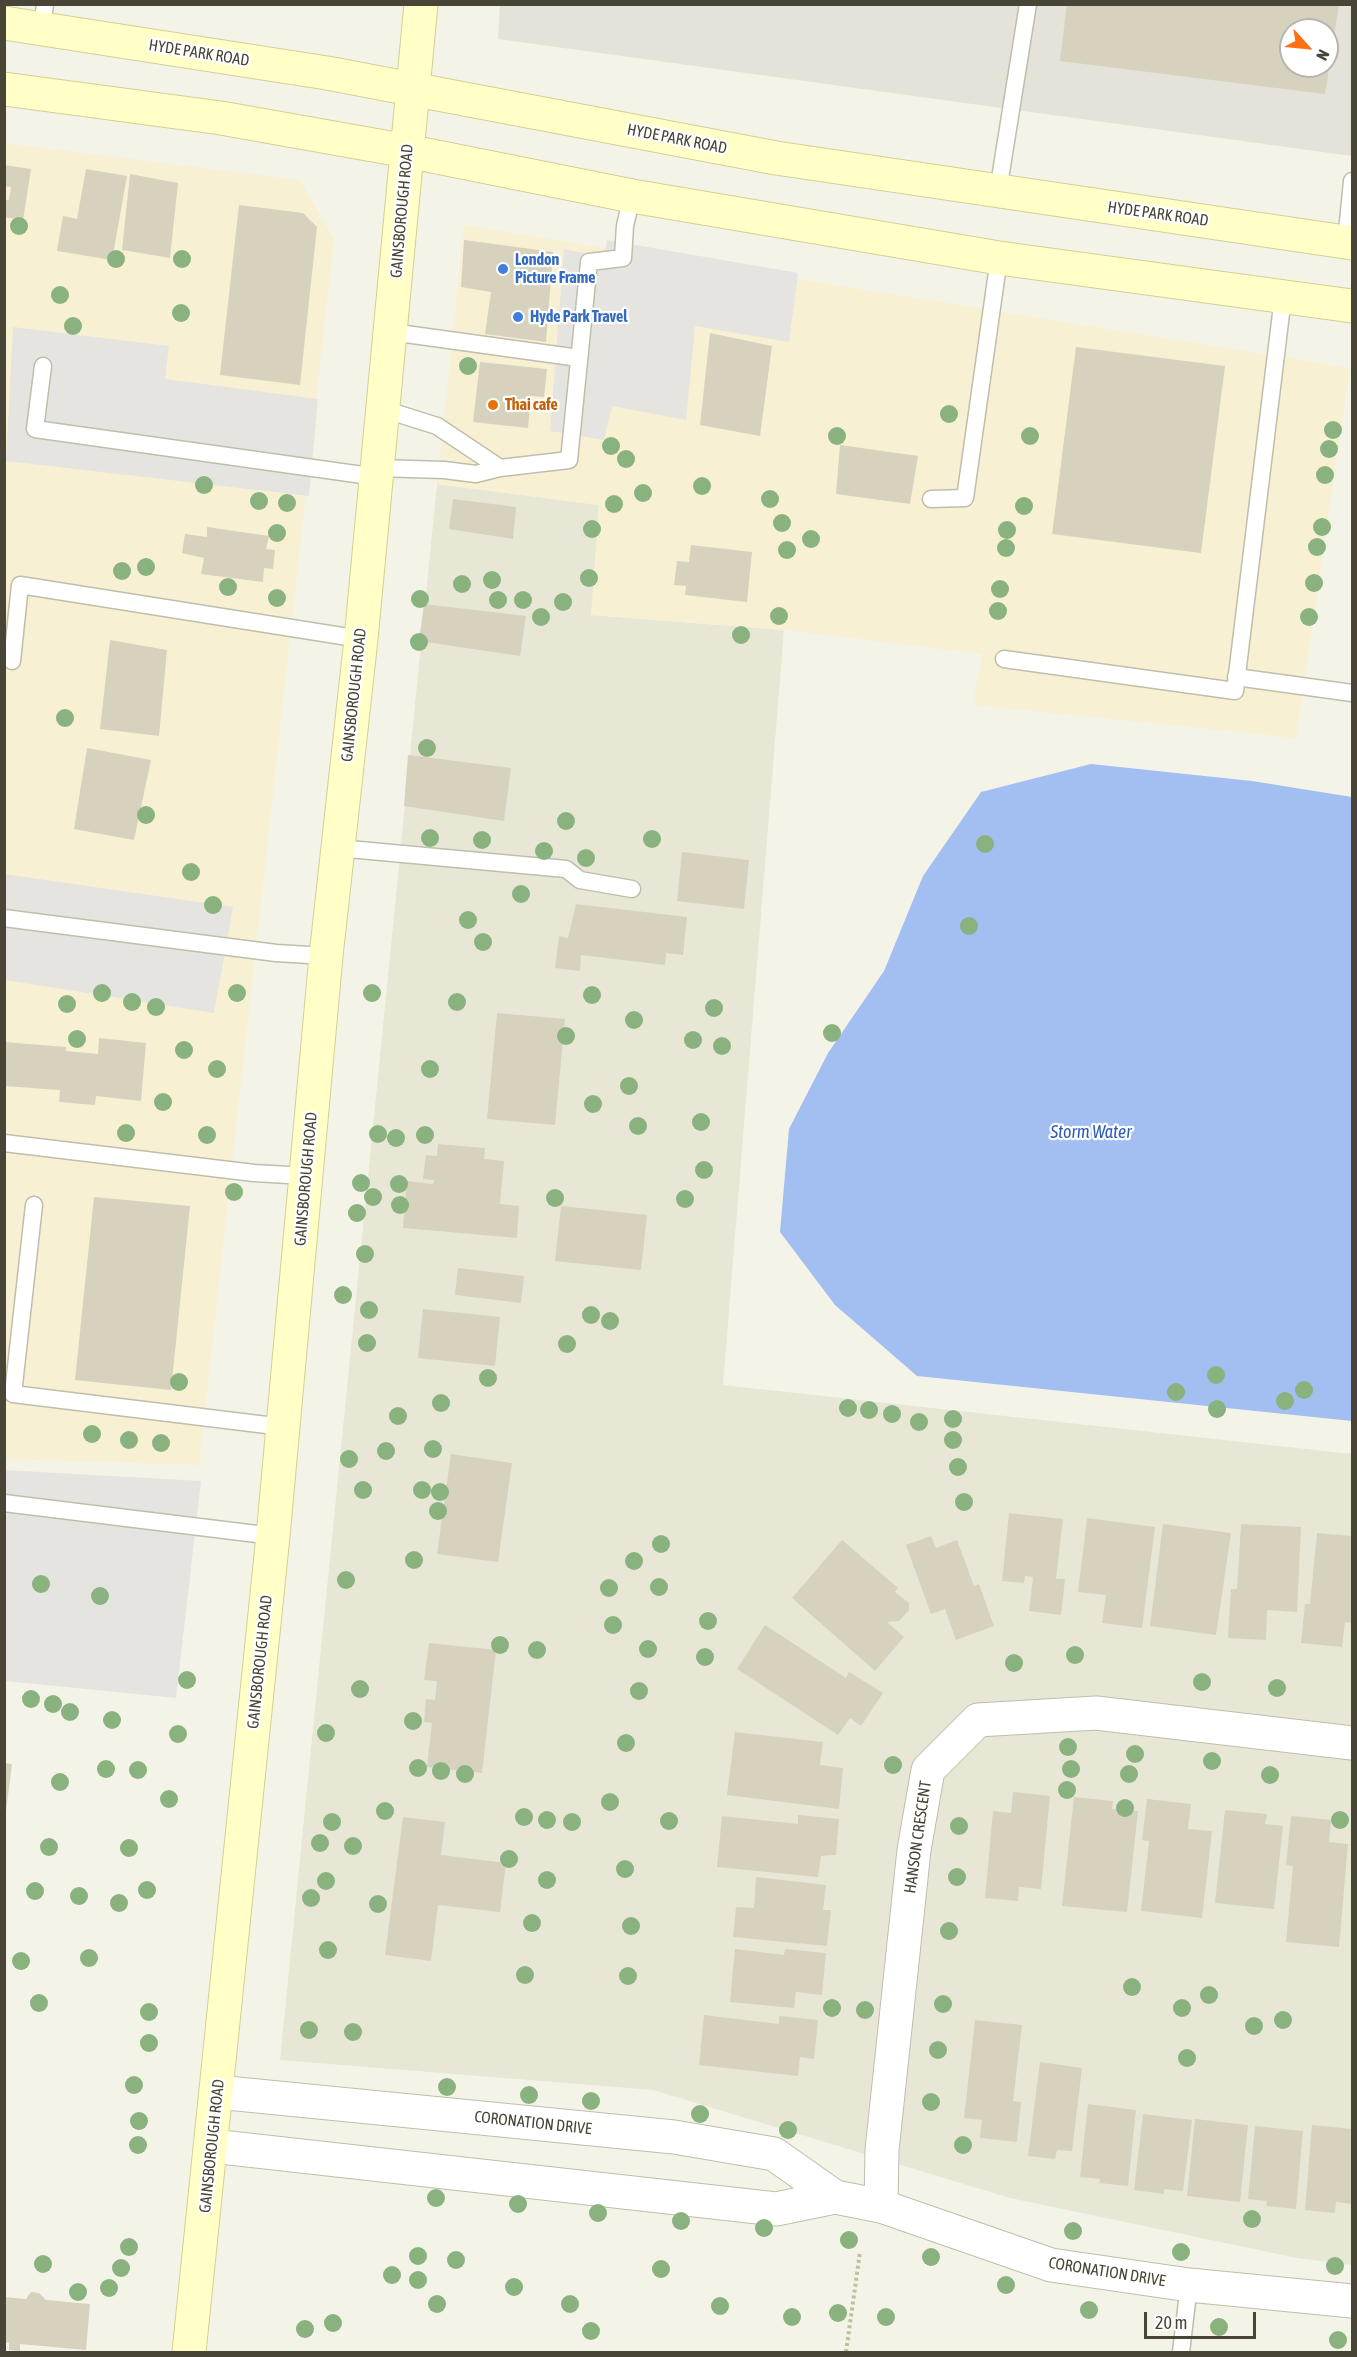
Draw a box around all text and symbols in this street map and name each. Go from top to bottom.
north arrow [1279,18,1339,78]
street label: HYDE PARK ROAD [147,36,251,70]
text: N [1313,47,1333,64]
street label: HYDE PARK ROAD [625,120,729,158]
street label: GAINSBOROUGH ROAD [387,143,417,279]
street label: HYDE PARK ROAD [1106,197,1210,231]
place label: London Picture Frame [515,250,596,288]
marker: London Picture Frame [496,262,510,276]
place label: Hyde Park Travel [530,307,628,327]
marker: Hyde Park Travel [511,310,525,324]
place label: Thai cafe [505,395,558,415]
marker: Thai cafe [486,398,500,412]
street label: GAINSBOROUGH ROAD [337,627,371,763]
street label: GAINSBOROUGH ROAD [291,1111,321,1247]
water label: Storm Water [1050,1121,1132,1143]
street label: GAINSBOROUGH ROAD [243,1594,277,1730]
street label: HANSON CRESCENT [901,1779,935,1895]
street label: GAINSBOROUGH ROAD [195,2078,229,2214]
street label: CORONATION DRIVE [473,2107,593,2139]
street label: CORONATION DRIVE [1047,2253,1167,2291]
scale bar [1147,2300,1260,2338]
text: 20 m [1155,2312,1187,2333]

